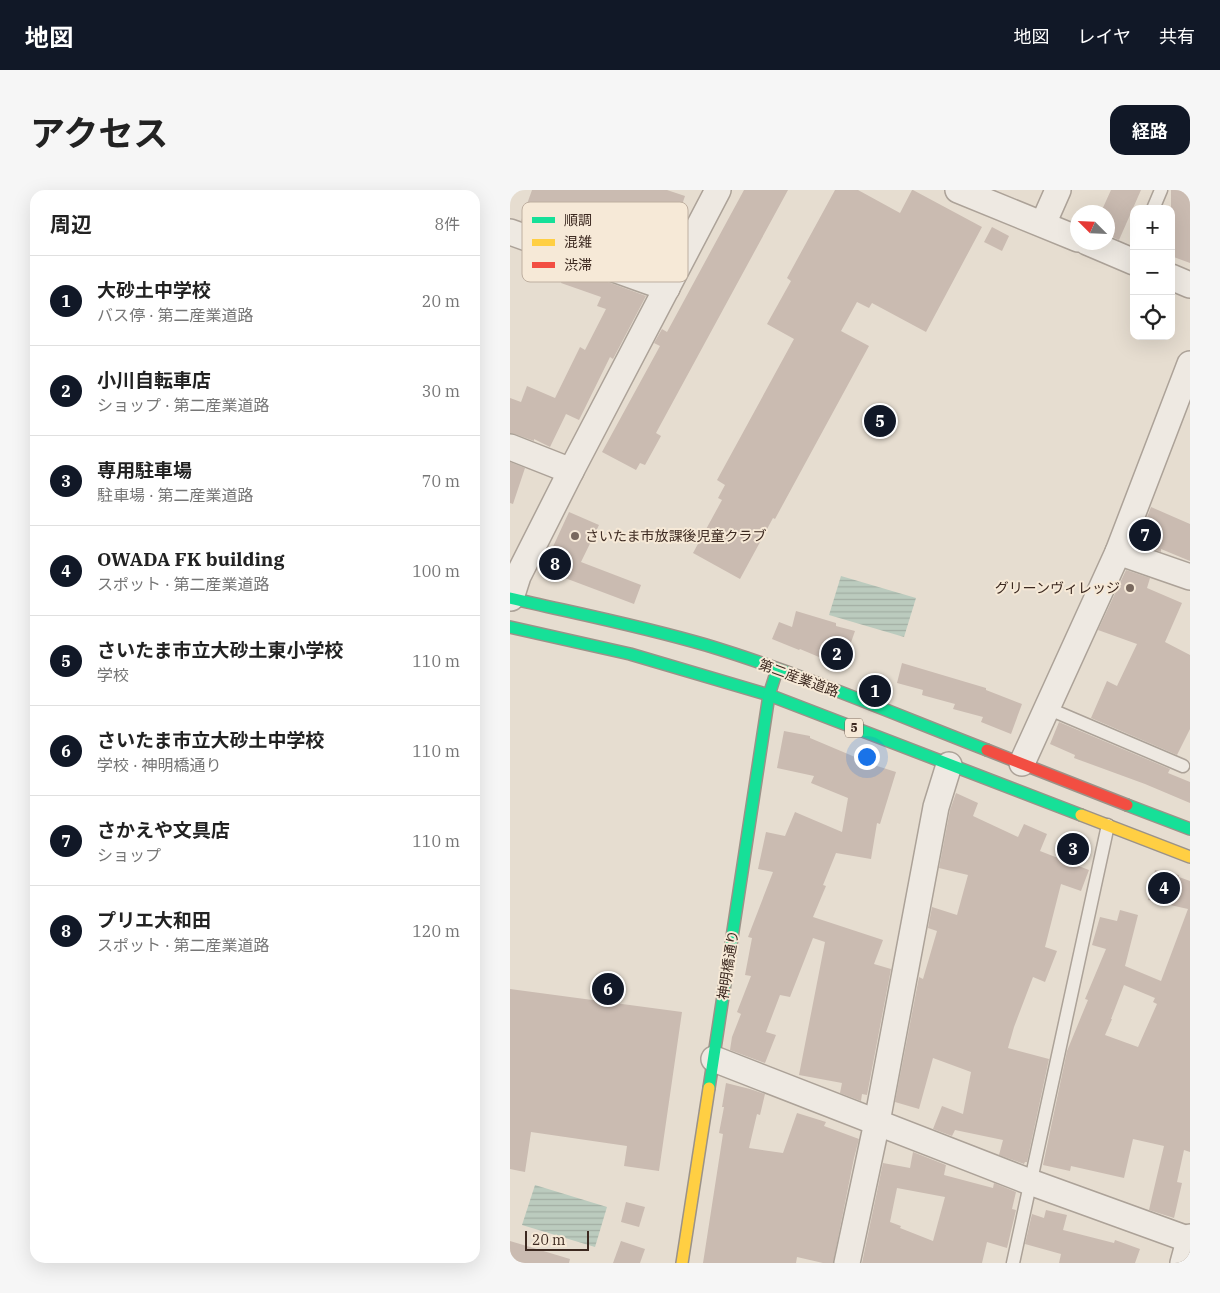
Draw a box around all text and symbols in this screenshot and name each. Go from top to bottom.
text: 地図 [25,21,73,53]
text: 地図 [1014,25,1050,48]
text: レイヤ [1078,25,1131,48]
text: 共有 [1159,25,1195,48]
button: 経路 [1110,105,1190,155]
text: アクセス [30,110,168,156]
legend [522,202,688,282]
north arrow [1070,205,1115,250]
map controls [1130,205,1175,340]
button: + [1130,205,1175,250]
text: 周辺 [50,210,92,238]
text: 順調 [564,211,592,229]
text: 8件 [434,214,460,234]
text: 混雑 [564,233,592,251]
button: − [1130,250,1175,295]
text: 渋滞 [564,256,592,274]
text: 大砂土中学校 [97,278,211,302]
text: 1 [61,291,71,311]
text: 20 m [422,291,460,311]
button: locate [1130,295,1175,340]
text: バス停 · 第二産業道路 [97,305,254,325]
text: 小川自転車店 [97,368,211,392]
text: 2 [61,381,71,401]
text: 30 m [422,381,460,401]
text: ショップ · 第二産業道路 [97,395,270,415]
pin: 5 [864,402,896,440]
text: 専用駐車場 [97,458,192,482]
text: 3 [61,471,71,491]
text: 70 m [422,471,460,491]
text: 駐車場 · 第二産業道路 [97,485,254,505]
pin: 7 [1129,516,1161,554]
place label: さいたま市放課後児童クラブ [585,527,767,545]
marker: さいたま市放課後児童クラブ [569,530,581,542]
pin: 8 [539,545,571,583]
text: OWADA FK building [97,547,284,571]
text: 4 [61,561,71,581]
text: 100 m [412,561,460,581]
text: スポット · 第二産業道路 [97,574,270,594]
place label: グリーンヴィレッジ [995,579,1120,597]
marker: グリーンヴィレッジ [1124,582,1136,594]
pin: 2 [821,635,853,673]
text: さいたま市立大砂土東小学校 [97,638,343,662]
text: 5 [61,651,71,671]
text: 110 m [412,651,460,671]
street label: 第二産業道路 [756,655,842,701]
text: 学校 [97,665,129,685]
pin: 1 [859,672,891,710]
road number: 5 [845,718,863,738]
text: さいたま市立大砂土中学校 [97,728,324,752]
text: 6 [61,741,71,761]
text: 110 m [412,741,460,761]
your location [854,744,880,770]
text: 学校 · 神明橋通り [97,755,222,775]
text: さかえや文具店 [97,818,230,842]
pin: 3 [1057,830,1089,868]
text: 7 [61,831,71,851]
text: 110 m [412,831,460,851]
text: ショップ [97,845,161,865]
pin: 4 [1148,869,1180,907]
text: プリエ大和田 [97,908,211,932]
text: 8 [61,921,71,941]
text: 120 m [412,921,460,941]
street label: 神明橋通り [714,929,742,1001]
text: スポット · 第二産業道路 [97,935,270,955]
pin: 6 [592,970,624,1008]
scale bar [525,1228,589,1251]
text: 20 m [532,1231,565,1249]

